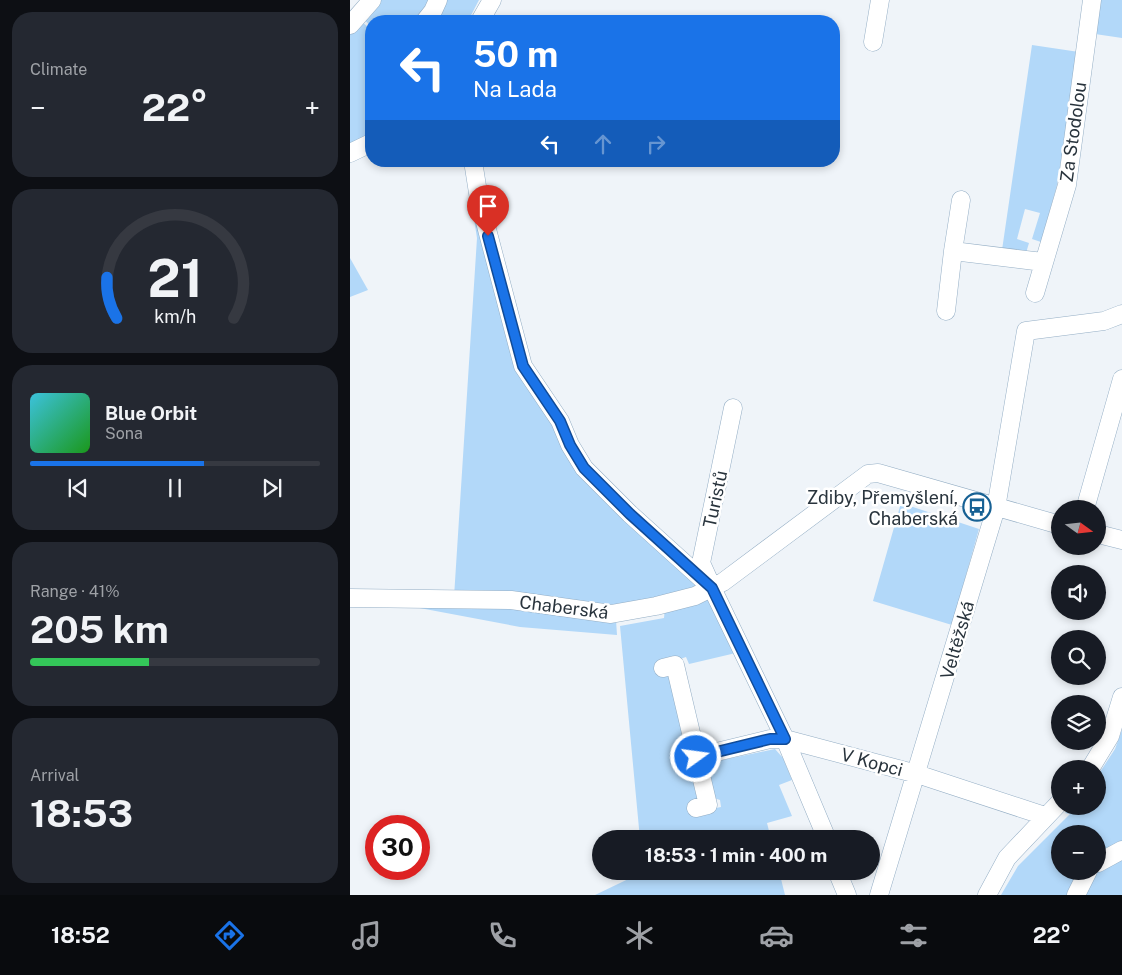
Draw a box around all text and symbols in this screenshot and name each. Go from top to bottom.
text: 50 m [473,34,558,75]
icon: left [390,35,455,100]
text: Climate [30,60,87,79]
text: Na Lada [473,76,557,102]
street label: Za Stodolou [1056,81,1090,183]
text: 22° [142,85,208,130]
text: − [30,91,46,124]
text: + [304,91,320,124]
icon: left [536,130,564,158]
icon: ahead [589,130,617,158]
icon: right [642,130,670,158]
pin [467,185,509,236]
icon: arrive [474,192,502,220]
text: 21 [147,248,203,309]
text: km/h [154,306,196,327]
text: Blue Orbit [105,402,197,424]
text: Sona [105,424,143,443]
street label: Turistů [699,468,731,530]
icon: previous [64,474,92,502]
icon: pause [161,474,189,502]
icon: next [258,474,286,502]
place label: Zdiby, Přemyšlení, Chaberská [807,487,958,529]
bus stop icon: Zdiby, Přemyšlení, Chaberská [962,492,992,522]
north arrow [1051,500,1106,555]
map controls [1051,500,1106,880]
button: sound [1051,565,1106,620]
text: Range · 41% [30,582,120,601]
street label: Chaberská [518,591,610,623]
street label: Veltěžská [936,598,978,682]
text: 205 km [30,607,169,652]
button: search [1051,630,1106,685]
button: layers [1051,695,1106,750]
position arrow [669,730,721,782]
street label: V Kopci [839,744,905,780]
button: + [1051,760,1106,815]
text: Arrival [30,766,79,785]
text: 18:53 [30,791,133,836]
speed limit sign: 30 [365,815,430,880]
button: − [1051,825,1106,880]
text: 18:53 · 1 min · 400 m [645,844,827,866]
icon: directions [212,918,247,953]
icon: music [349,918,384,953]
icon: phone [485,918,520,953]
icon: climate [622,918,657,953]
icon: car [759,918,794,953]
icon: filters [896,918,931,953]
text: 18:52 [51,922,110,948]
text: 22° [1033,922,1071,948]

